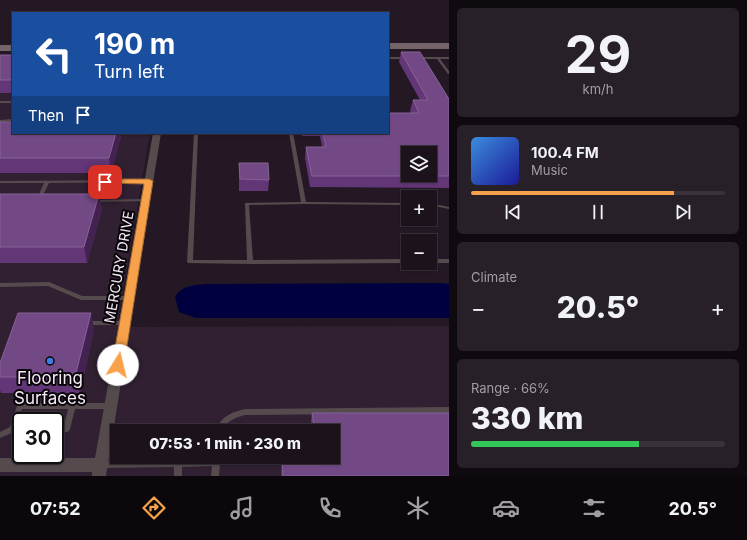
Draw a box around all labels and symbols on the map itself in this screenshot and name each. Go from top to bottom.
pin [88,165,122,199]
street label: MERCURY DRIVE [100,209,137,324]
position arrow [97,344,139,386]
marker: Flooring Surfaces [45,356,55,366]
place label: Flooring Surfaces [14,368,86,408]
speed limit sign: 30 [12,412,64,464]

